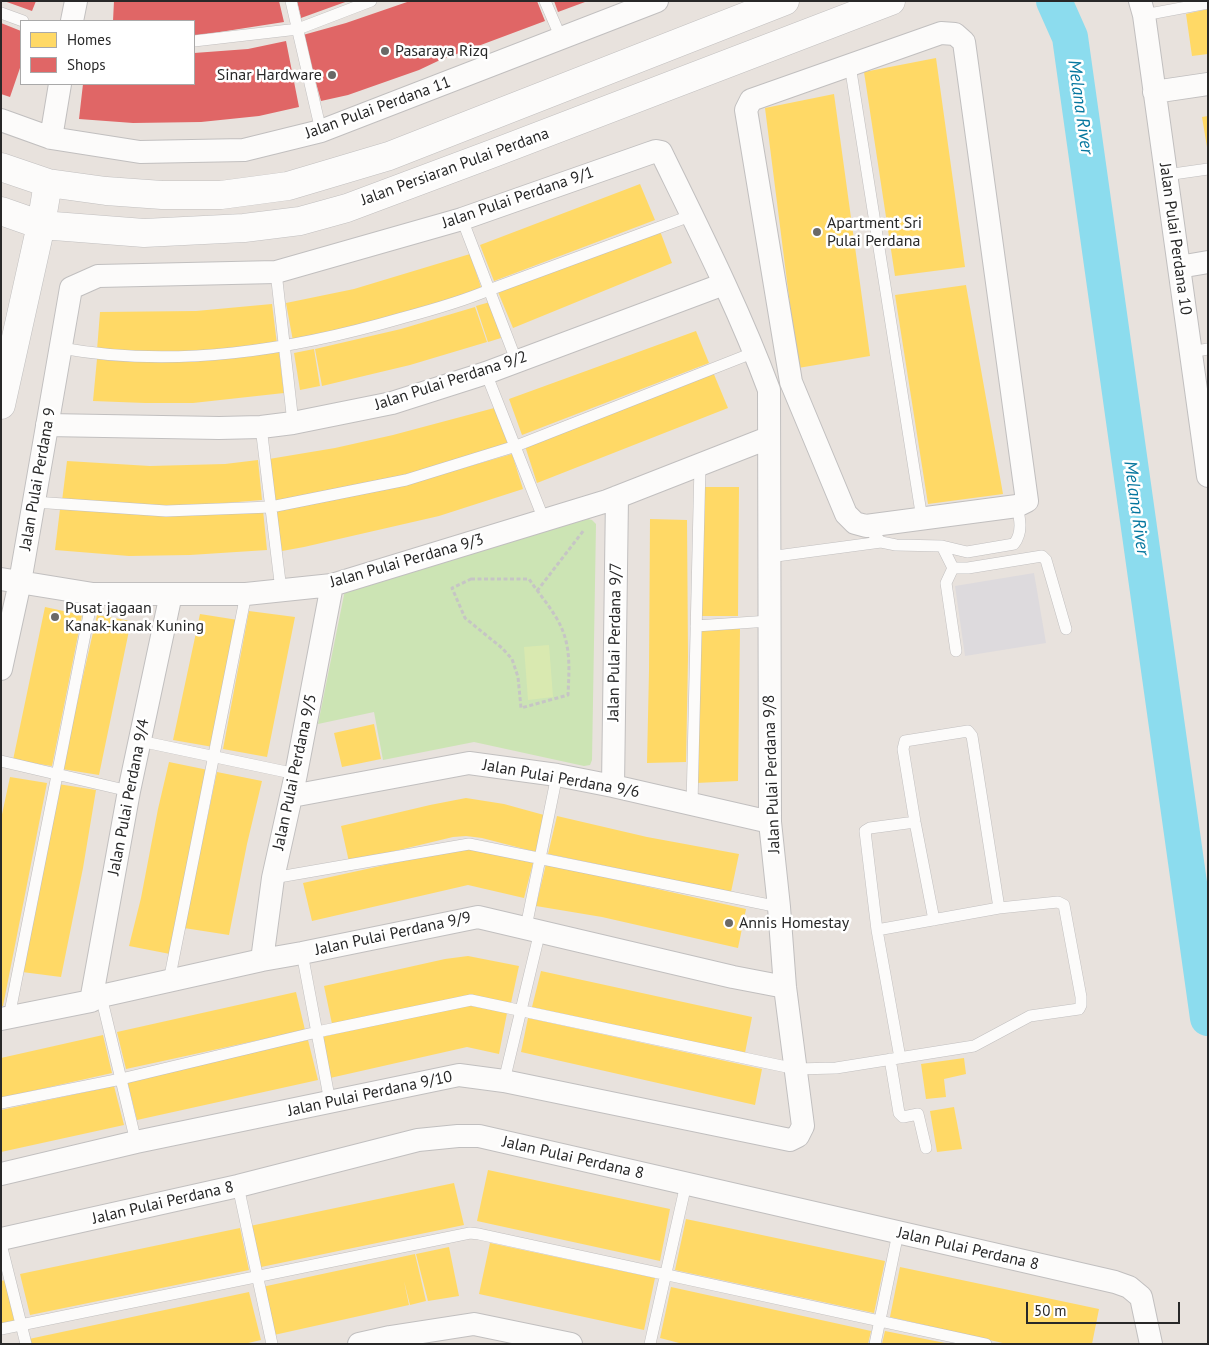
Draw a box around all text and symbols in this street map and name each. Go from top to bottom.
legend [20,20,195,85]
text: Homes [67,30,111,49]
place label: Pasaraya Rizq [395,41,488,61]
marker: Pasaraya Rizq [379,45,391,57]
text: Shops [67,55,106,74]
water label: Melana River [1063,58,1097,156]
place label: Sinar Hardware [217,65,322,85]
marker: Sinar Hardware [326,69,338,81]
street label: Jalan Pulai Perdana 11 [303,73,453,143]
street label: Jalan Persiaran Pulai Perdana [358,124,552,210]
street label: Jalan Pulai Perdana 10 [1155,162,1195,316]
street label: Jalan Pulai Perdana 9/1 [440,163,596,233]
place label: Apartment Sri Pulai Perdana [827,213,922,251]
marker: Apartment Sri Pulai Perdana [811,226,823,238]
street label: Jalan Pulai Perdana 9/2 [372,347,530,415]
street label: Jalan Pulai Perdana 9 [16,406,60,552]
water label: Melana River [1119,459,1153,557]
street label: Jalan Pulai Perdana 9/3 [328,530,486,592]
street label: Jalan Pulai Perdana 9/7 [604,562,626,722]
place label: Pusat jagaan Kanak-kanak Kuning [65,598,204,636]
marker: Pusat jagaan Kanak-kanak Kuning [49,611,61,623]
street label: Jalan Pulai Perdana 9/5 [269,692,321,852]
street label: Jalan Pulai Perdana 9/8 [760,694,784,854]
street label: Jalan Pulai Perdana 9/4 [104,717,154,877]
street label: Jalan Pulai Perdana 9/6 [481,756,641,802]
street label: Jalan Pulai Perdana 9/9 [313,908,473,960]
place label: Annis Homestay [739,913,849,933]
marker: Annis Homestay [723,917,735,929]
street label: Jalan Pulai Perdana 9/10 [286,1067,454,1121]
street label: Jalan Pulai Perdana 8 [500,1132,646,1184]
street label: Jalan Pulai Perdana 8 [90,1177,236,1229]
street label: Jalan Pulai Perdana 8 [895,1223,1041,1275]
scale bar [1029,1292,1183,1324]
text: 50 m [1034,1301,1067,1320]

